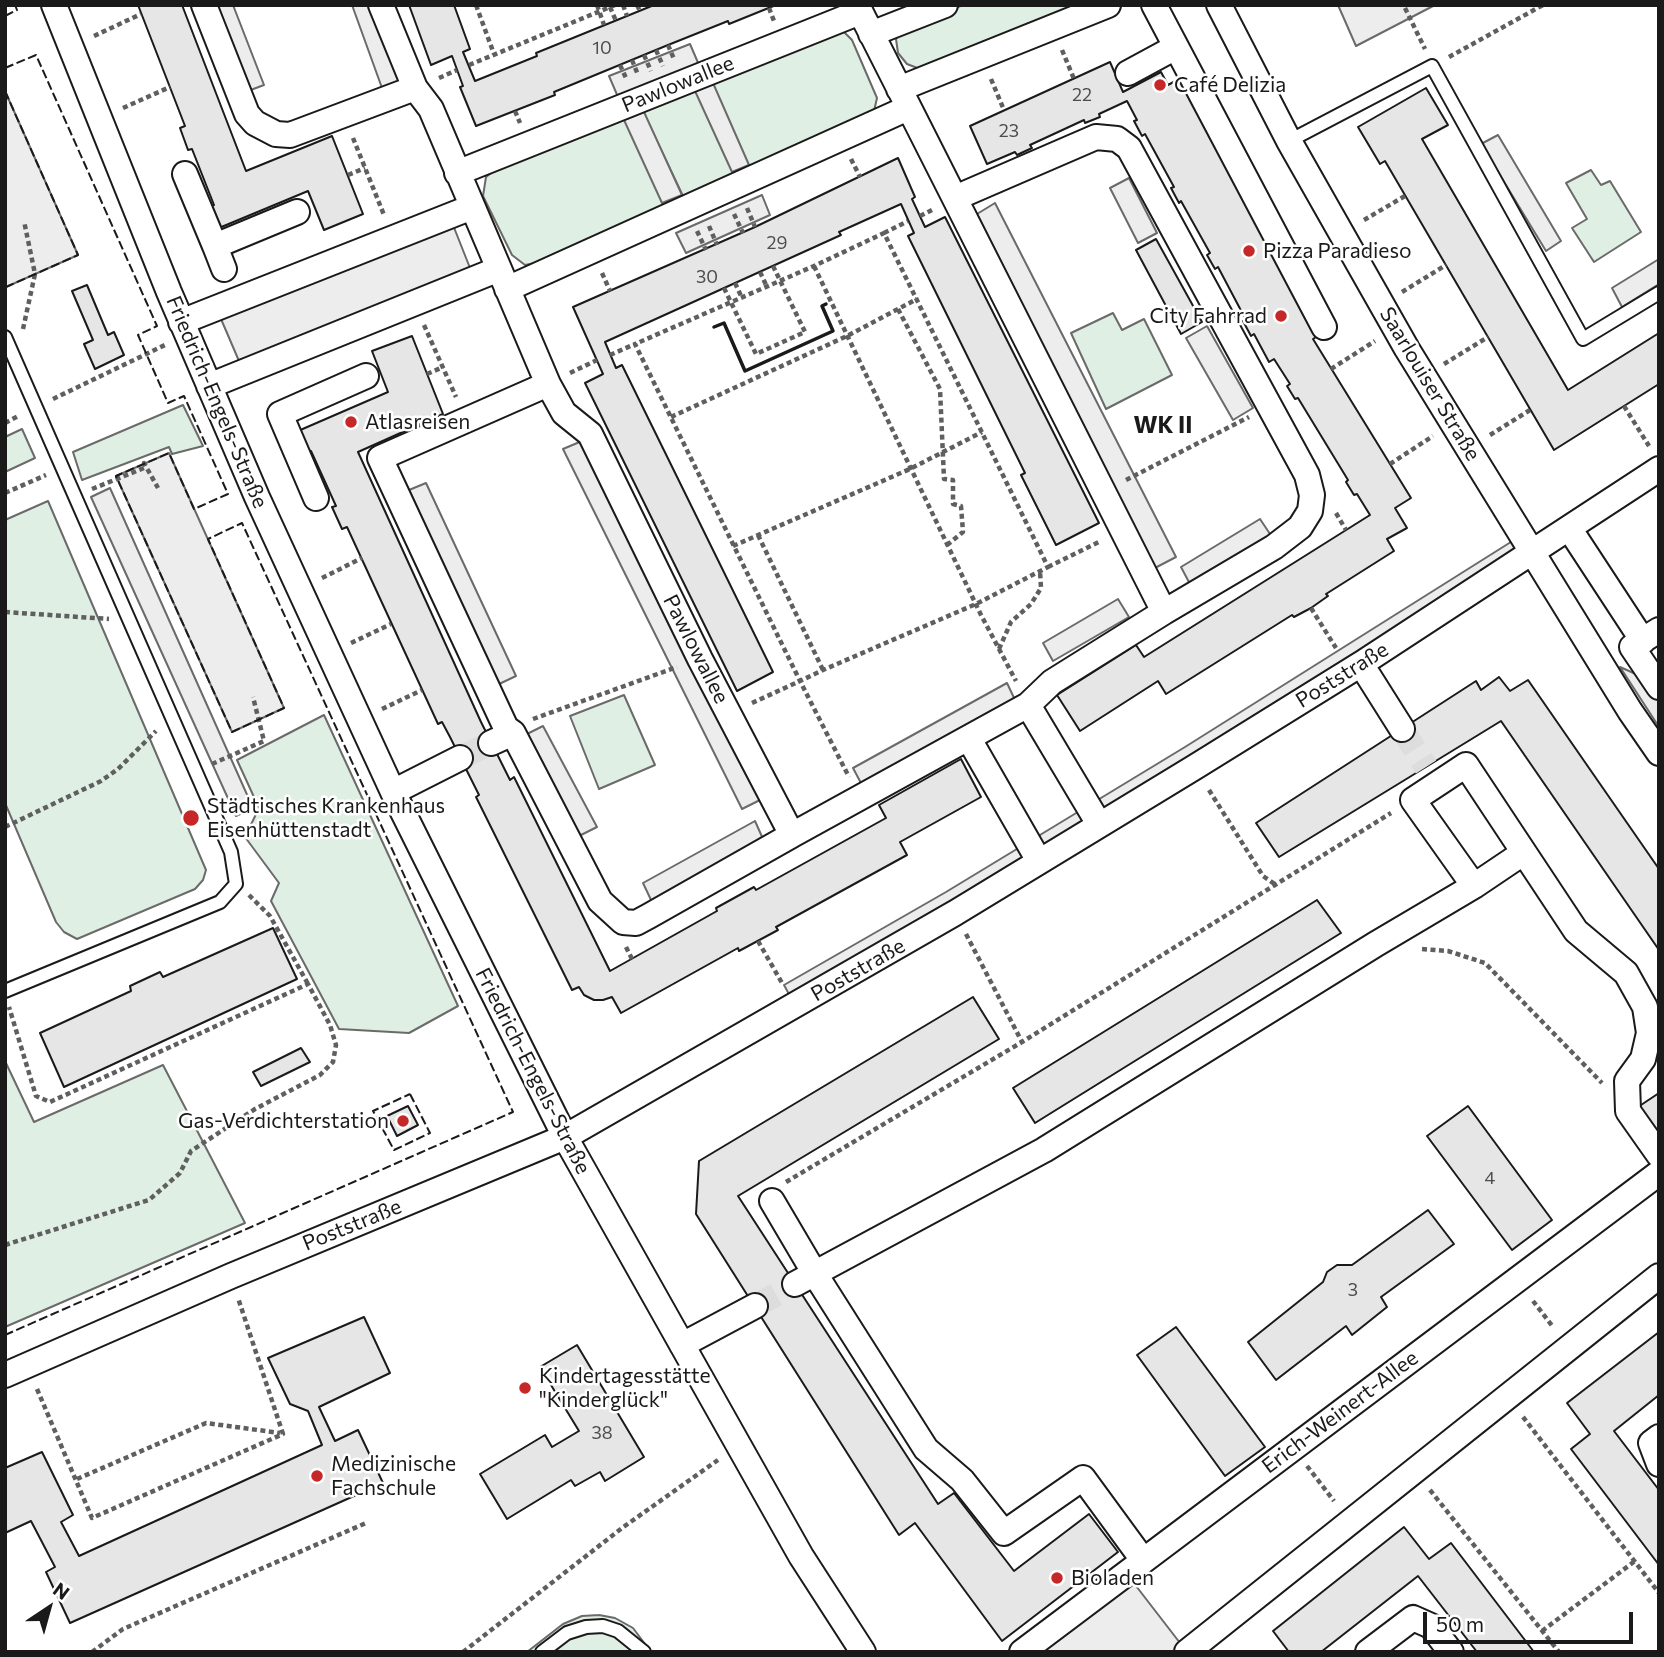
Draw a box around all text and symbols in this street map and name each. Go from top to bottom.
house number: 10 [592,37,612,59]
street label: Pawlowallee [618,50,738,118]
place label: Café Delizia [1174,72,1286,98]
marker: Café Delizia [1152,77,1168,93]
house number: 22 [1072,84,1092,106]
house number: 23 [999,120,1019,142]
house number: 29 [767,232,787,254]
place label: Pizza Paradieso [1263,238,1411,264]
marker: Pizza Paradieso [1241,243,1257,259]
house number: 30 [696,266,718,288]
street label: Friedrich-Engels-Straße [161,292,273,512]
place label: City Fahrrad [1149,303,1267,329]
street label: Saarlouiser Straße [1374,303,1486,465]
marker: City Fahrrad [1273,308,1289,324]
place label: Atlasreisen [365,409,470,435]
district label: WK II [1133,411,1193,439]
marker: Atlasreisen [343,414,359,430]
street label: Pawlowallee [658,590,734,708]
street label: Poststraße [1291,637,1393,713]
place label: Städtisches Krankenhaus Eisenhüttenstadt [207,793,445,843]
marker: Städtisches Krankenhaus Eisenhüttenstadt [181,808,201,828]
street label: Poststraße [807,933,909,1007]
street label: Friedrich-Engels-Straße [470,964,596,1178]
place label: Gas-Verdichterstation [178,1108,389,1134]
marker: Gas-Verdichterstation [395,1113,411,1129]
house number: 4 [1485,1167,1495,1189]
street label: Poststraße [299,1194,405,1256]
house number: 3 [1348,1279,1358,1301]
street label: Erich-Weinert-Allee [1257,1345,1423,1479]
place label: Kindertagesstätte "Kinderglück" [539,1363,711,1413]
marker: Kindertagesstätte "Kinderglück" [517,1380,533,1396]
house number: 38 [591,1422,613,1444]
place label: Medizinische Fachschule [331,1451,456,1501]
marker: Medizinische Fachschule [309,1468,325,1484]
place label: Bioladen [1071,1565,1154,1591]
marker: Bioladen [1049,1570,1065,1586]
north arrow [14,1573,84,1643]
text: N [49,1577,74,1604]
scale bar [1426,1598,1636,1642]
text: 50 m [1436,1611,1484,1636]

